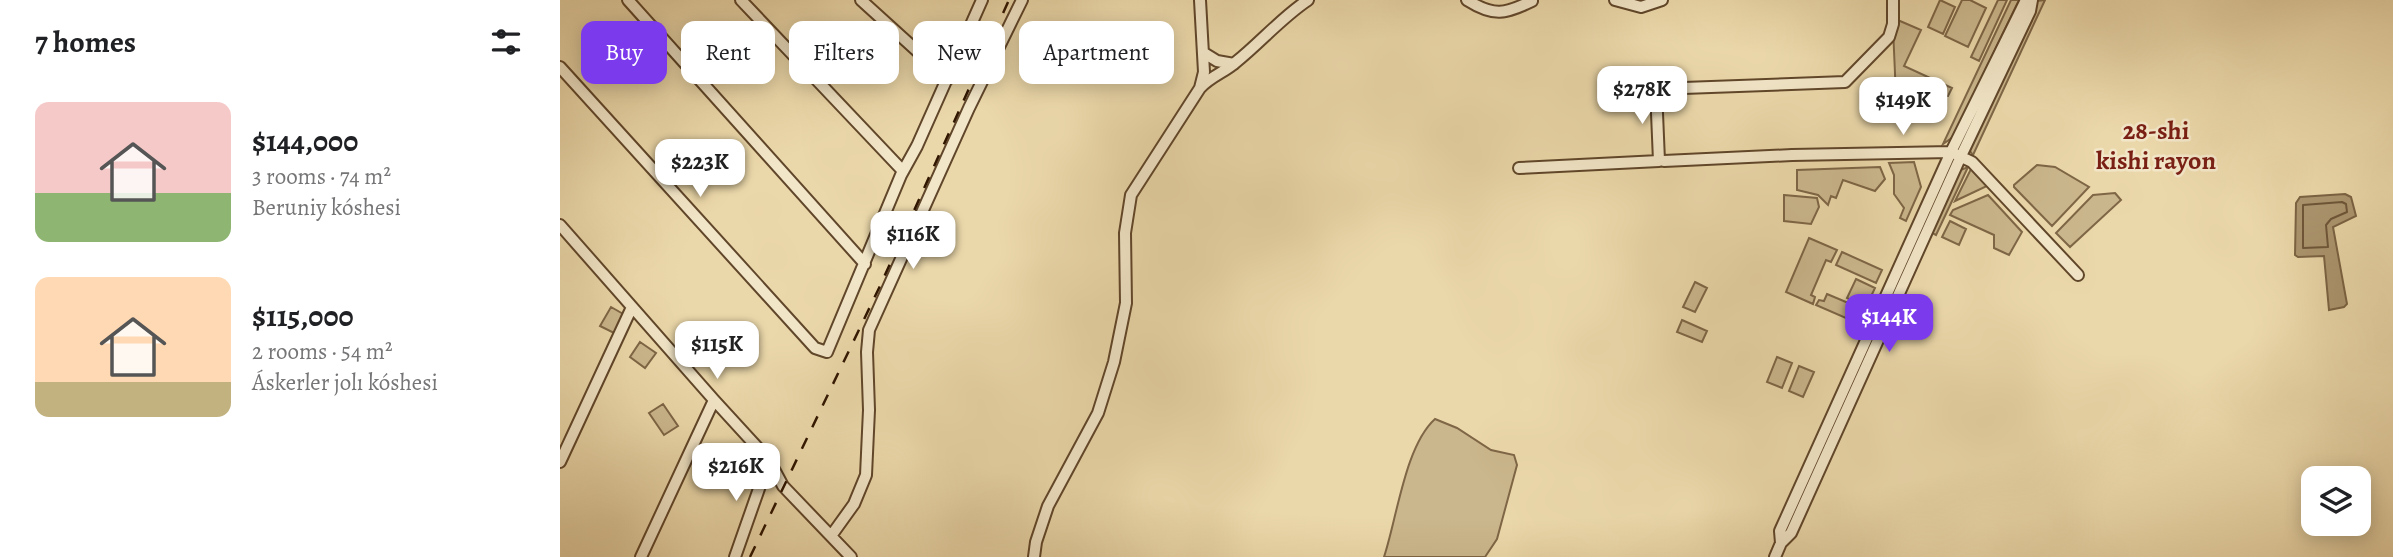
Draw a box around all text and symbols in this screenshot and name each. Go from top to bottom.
chip: Buy [581,21,667,84]
chip: Rent [681,21,775,84]
chip: Filters [789,21,899,84]
chip: New [913,21,1005,84]
chip: Apartment [1019,21,1174,84]
text: 7 homes [35,22,136,62]
icon: filters [487,23,525,61]
pin: $278K [1593,66,1691,126]
text: $278K [1613,73,1671,104]
pin: $149K [1854,78,1952,137]
text: $149K [1875,84,1931,115]
district label: 28-shi kishi rayon [2096,113,2216,178]
text: $144,000 [252,121,358,161]
icon: home [91,130,175,214]
pin: $223K [651,140,749,199]
text: $223K [671,146,729,177]
text: 3 rooms · 74 m² [252,161,391,192]
text: Beruniy kóshesi [252,192,401,223]
pin: $116K [864,212,962,271]
text: $116K [886,218,940,249]
pin: $144K [1840,294,1938,354]
text: $115,000 [252,296,354,336]
text: $144K [1861,301,1917,332]
icon: home [91,305,175,389]
pin: $115K [668,322,766,381]
text: $115K [691,328,743,359]
text: 2 rooms · 54 m² [252,336,393,367]
text: Áskerler jolı kóshesi [252,367,438,398]
pin: $216K [687,444,785,503]
text: $216K [708,450,764,481]
map controls [2301,466,2371,536]
button: layers [2301,466,2371,536]

